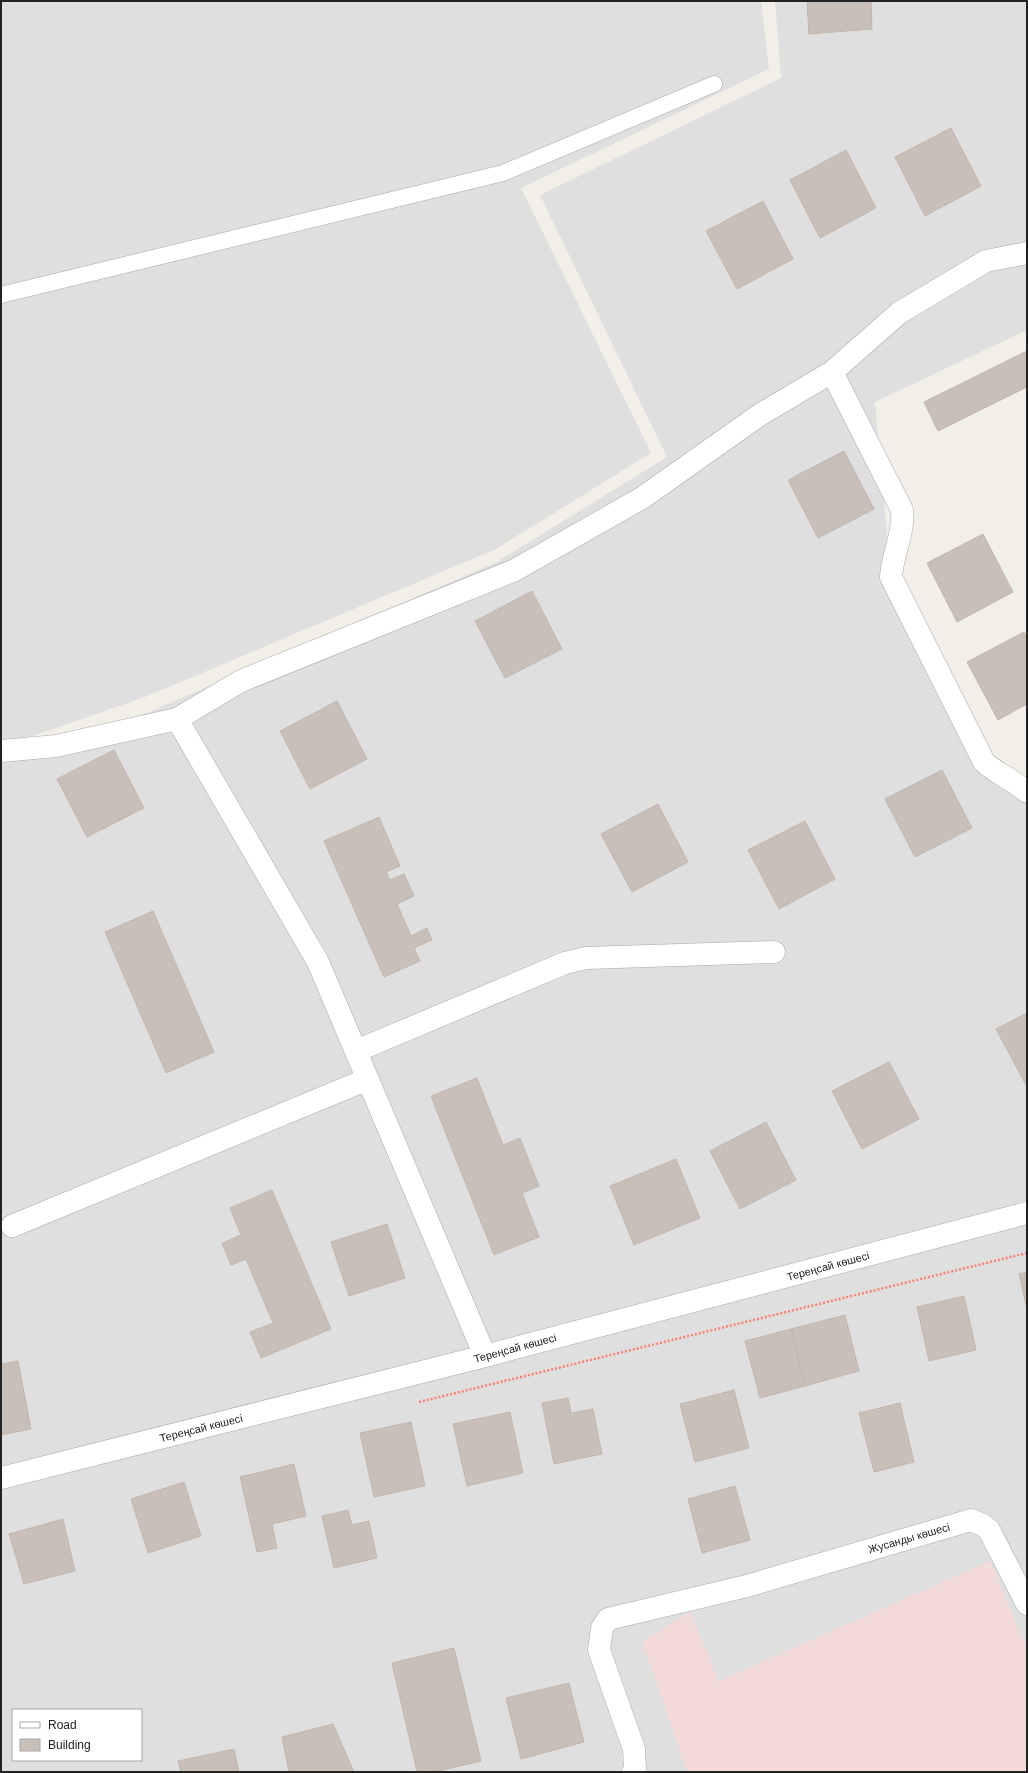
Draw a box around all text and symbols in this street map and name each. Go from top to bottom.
street label: Тереңсай көшесі [785,1249,871,1283]
street label: Тереңсай көшесі [472,1331,558,1365]
street label: Тереңсай көшесі [158,1412,244,1444]
street label: Жусанды көшесі [867,1521,951,1555]
legend [12,1709,142,1761]
text: Road [48,1718,77,1732]
text: Building [48,1738,91,1752]

